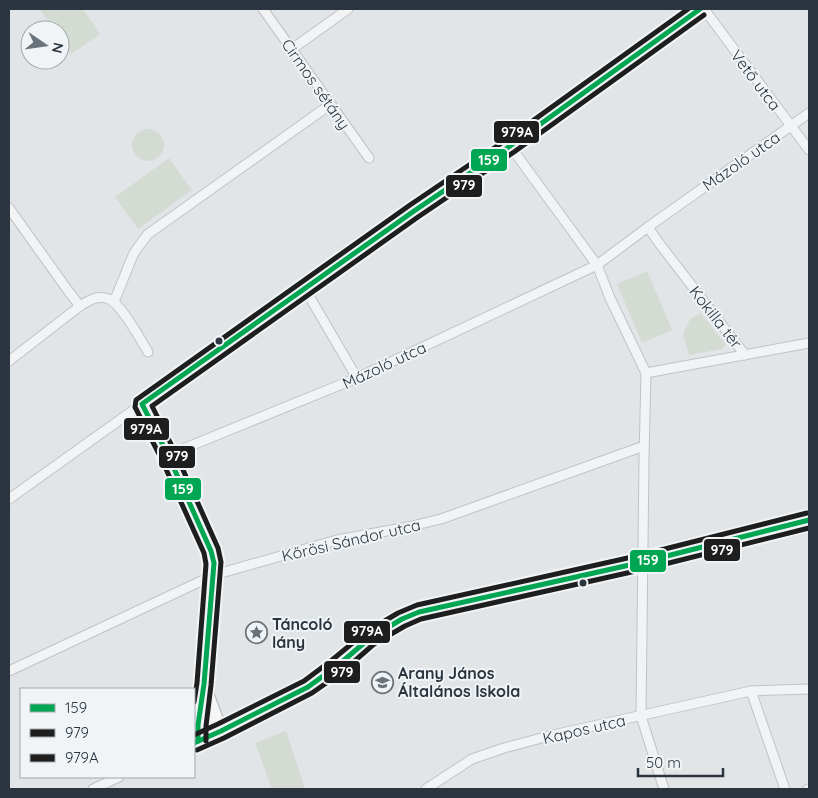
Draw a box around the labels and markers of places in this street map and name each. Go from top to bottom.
unlabelled marker [214,336,224,346]
unlabelled marker [578,578,588,588]
place label: Táncoló lány [272,614,333,652]
place icon: Táncoló lány [244,621,268,645]
place label: Arany János Általános Iskola [398,663,520,701]
school or university icon: Arany János Általános Iskola [370,670,394,694]

